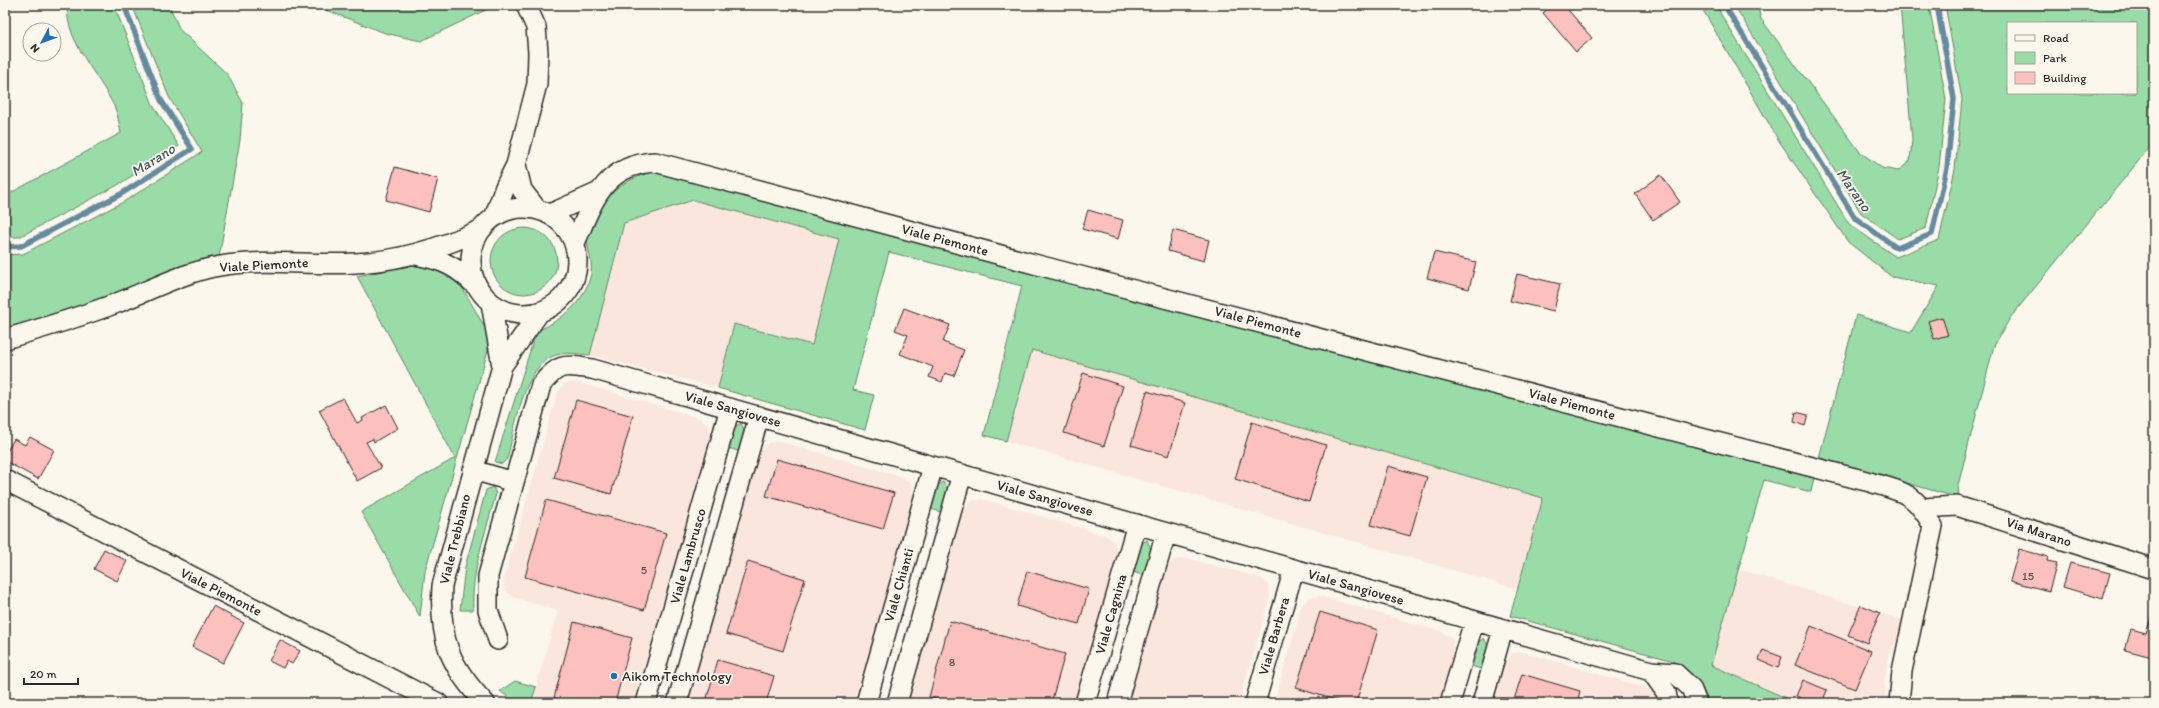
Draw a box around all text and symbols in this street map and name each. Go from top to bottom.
north arrow [22,22,62,62]
legend [2007,22,2137,94]
text: Road [2043,31,2069,45]
text: N [27,41,42,55]
text: Park [2043,51,2067,65]
text: Building [2043,71,2087,85]
water label: Marano [128,139,179,180]
water label: Marano [1833,165,1876,215]
street label: Viale Piemonte [900,220,991,260]
street label: Viale Piemonte [219,254,309,276]
street label: Viale Piemonte [1213,302,1304,342]
street label: Viale Piemonte [1527,384,1618,424]
street label: Viale Sangiovese [683,387,783,431]
street label: Viale Sangiovese [995,476,1095,520]
street label: Viale Trebbiano [436,492,474,586]
street label: Viale Lambrusco [666,506,710,606]
street label: Via Marano [2004,513,2074,551]
street label: Viale Chianti [880,546,918,624]
house number: 5 [641,563,647,577]
street label: Viale Piemonte [177,564,265,620]
street label: Viale Sangiovese [1306,565,1406,609]
house number: 15 [2022,569,2034,583]
street label: Viale Cagnina [1091,571,1131,656]
street label: Viale Barbera [1255,594,1294,677]
house number: 8 [949,655,956,669]
scale bar [24,660,78,686]
text: 20 m [30,667,57,681]
place label: Aikom Technology [622,668,732,685]
marker: Aikom Technology [609,671,619,681]

